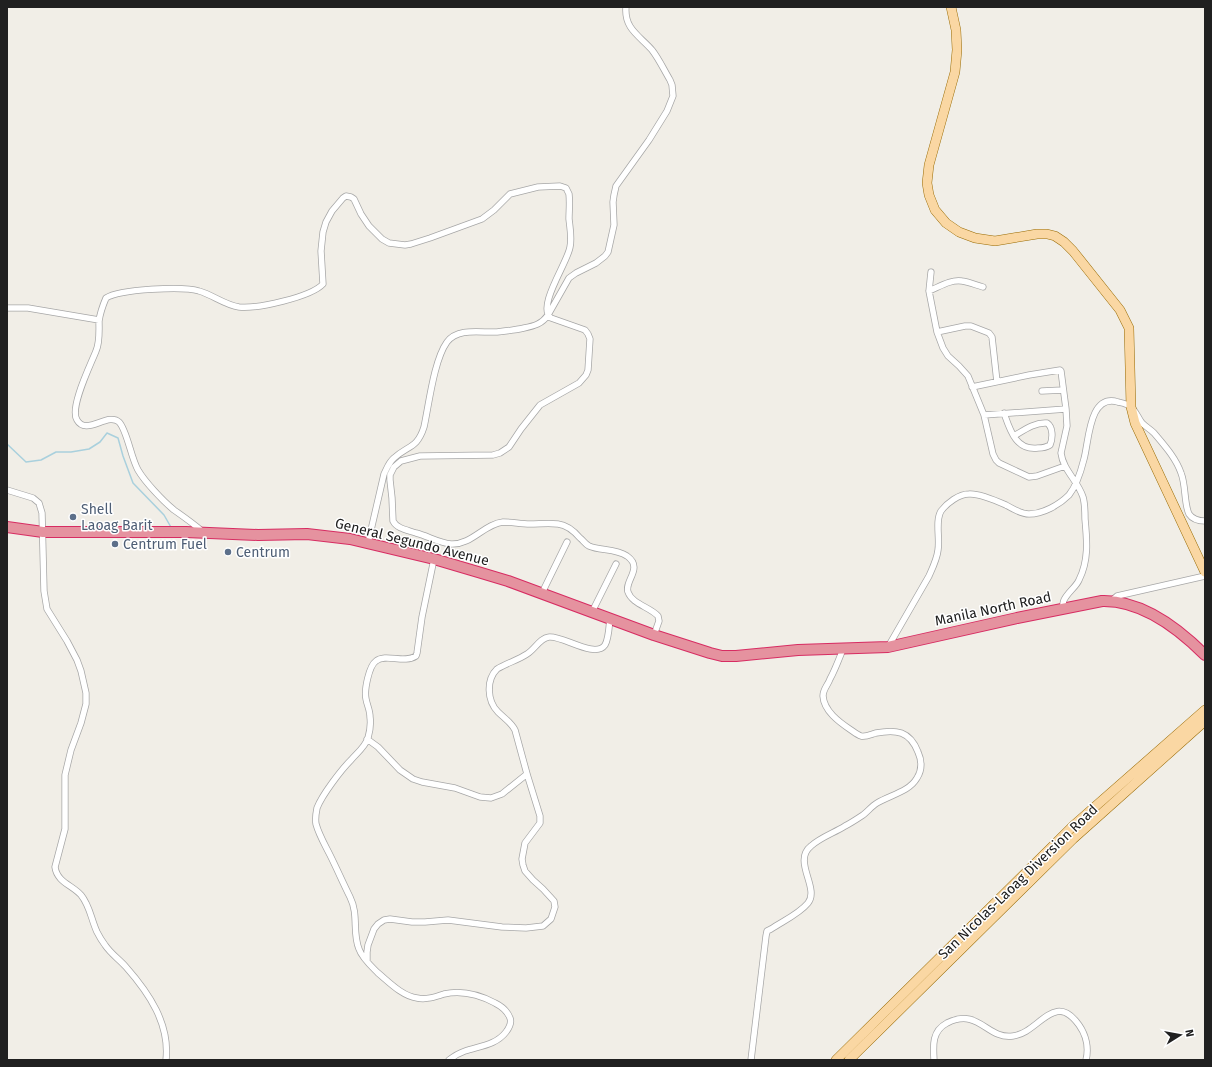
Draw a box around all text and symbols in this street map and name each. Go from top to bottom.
place label: Shell Laoag Barit [81,501,153,534]
marker: Shell Laoag Barit [68,512,78,522]
street label: General Segundo Avenue [333,515,491,569]
place label: Centrum Fuel [123,536,207,553]
marker: Centrum Fuel [110,539,120,549]
place label: Centrum [236,544,290,561]
marker: Centrum [223,547,233,557]
street label: Manila North Road [933,588,1053,630]
street label: San Nicolas-Laoag Diversion Road [935,801,1101,963]
north arrow [1160,1015,1200,1055]
text: N [1182,1028,1196,1038]

